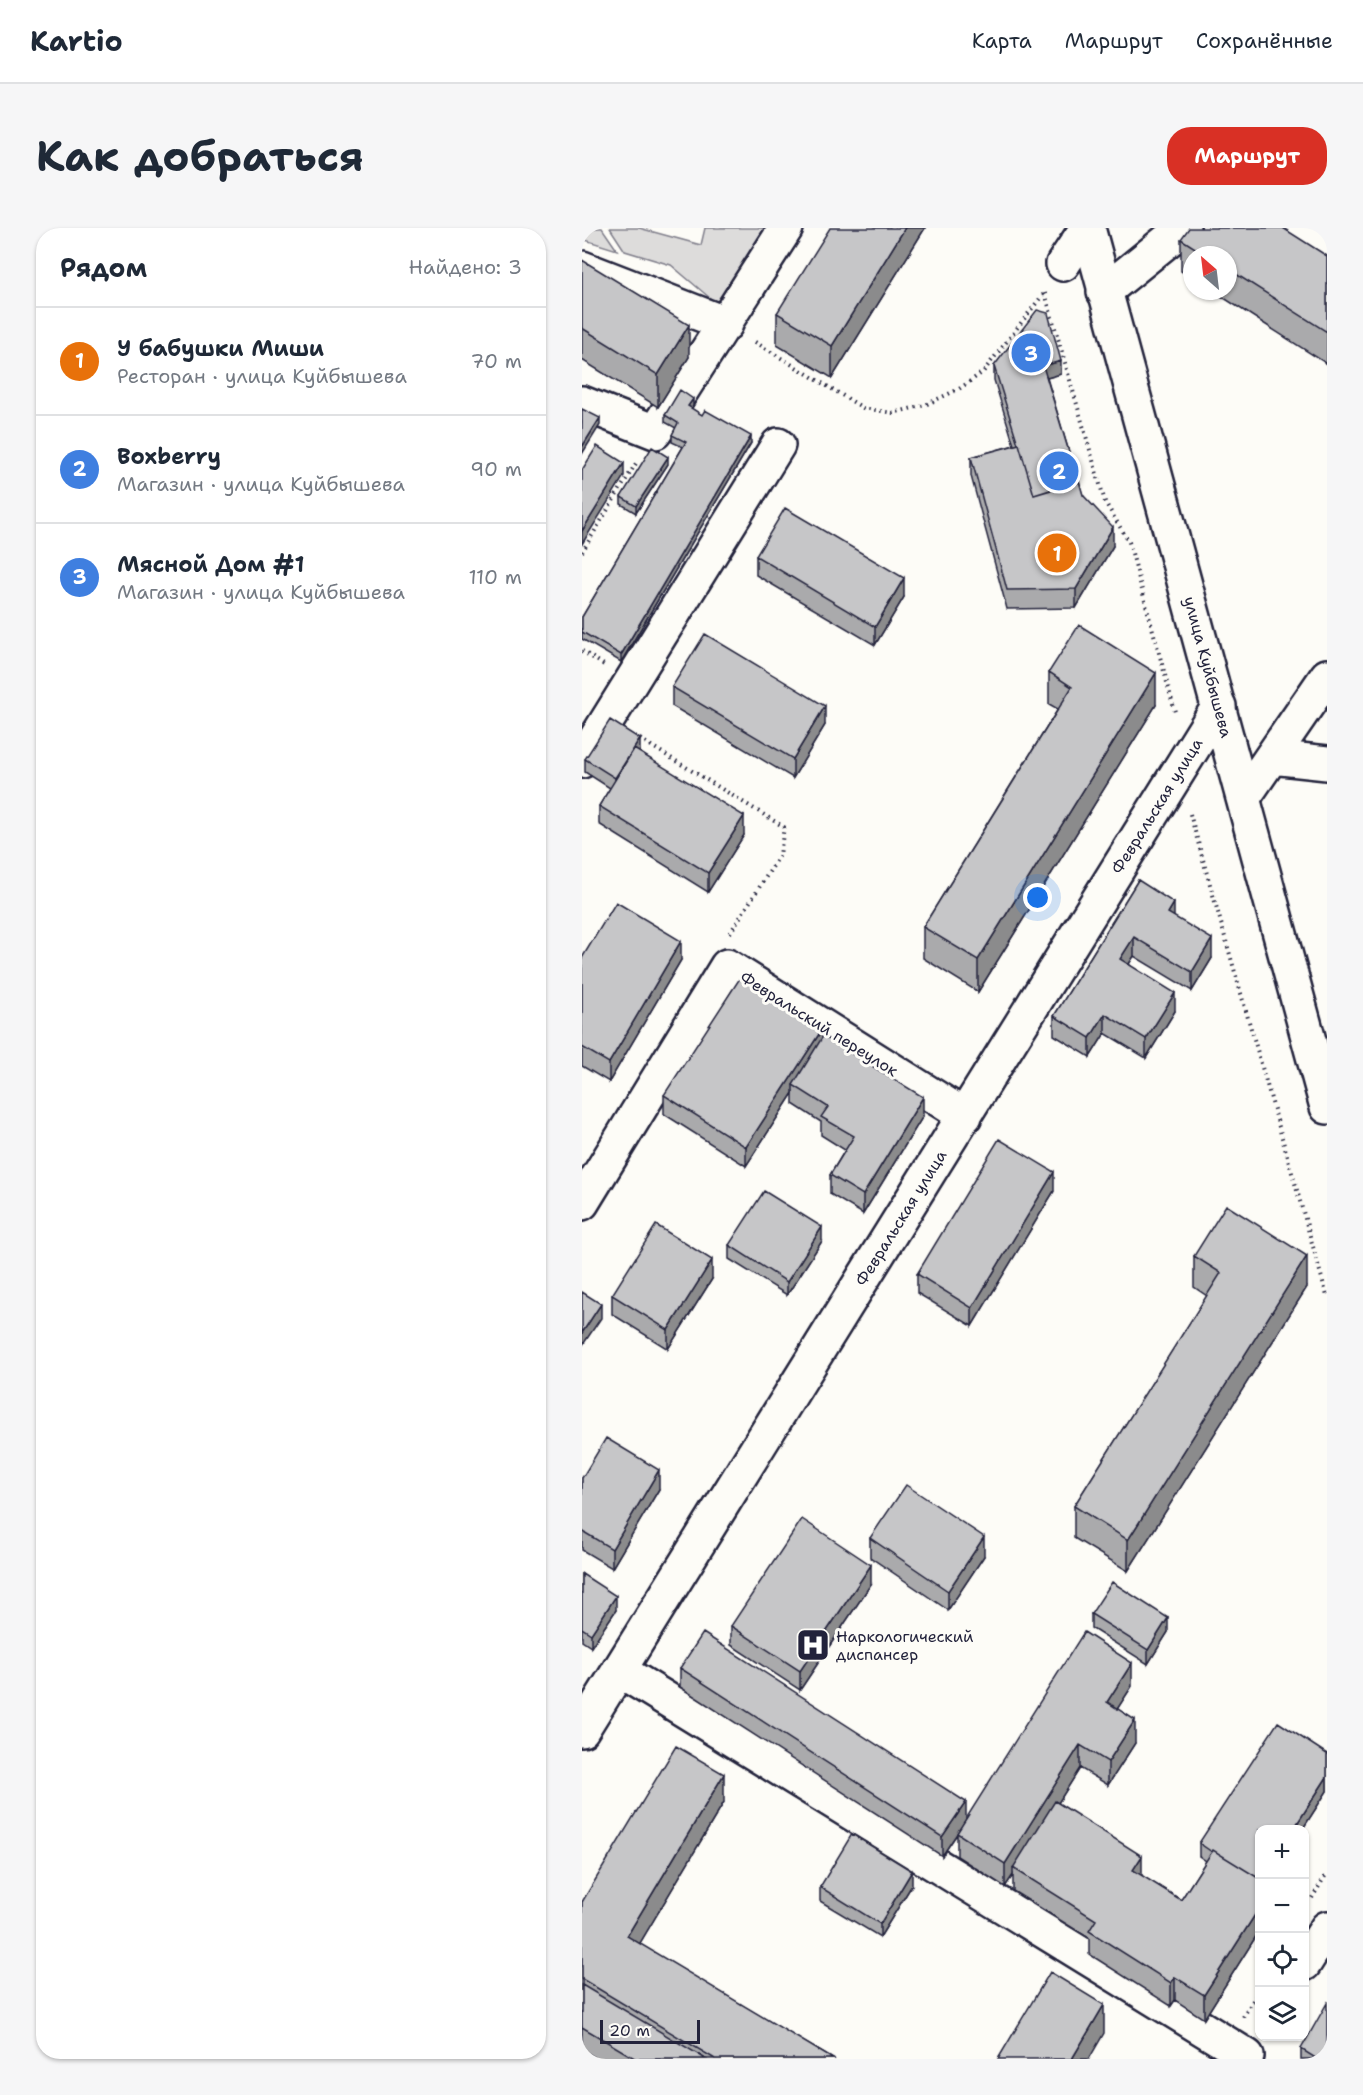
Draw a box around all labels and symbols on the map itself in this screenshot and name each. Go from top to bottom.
north arrow [1183,246,1237,300]
pin: 3 [1012,330,1050,376]
pin: 2 [1040,448,1078,494]
pin: 1 [1038,530,1076,576]
street label: улица Куйбышева [1179,594,1237,740]
street label: Февральская улица [1107,734,1207,878]
your location [1023,883,1052,912]
street label: Февральский переулок [736,967,902,1081]
street label: Февральская улица [851,1146,951,1290]
place label: Наркологический диспансер [836,1626,973,1665]
hospital icon: Наркологический диспансер [795,1627,831,1663]
scale bar [600,2017,700,2044]

